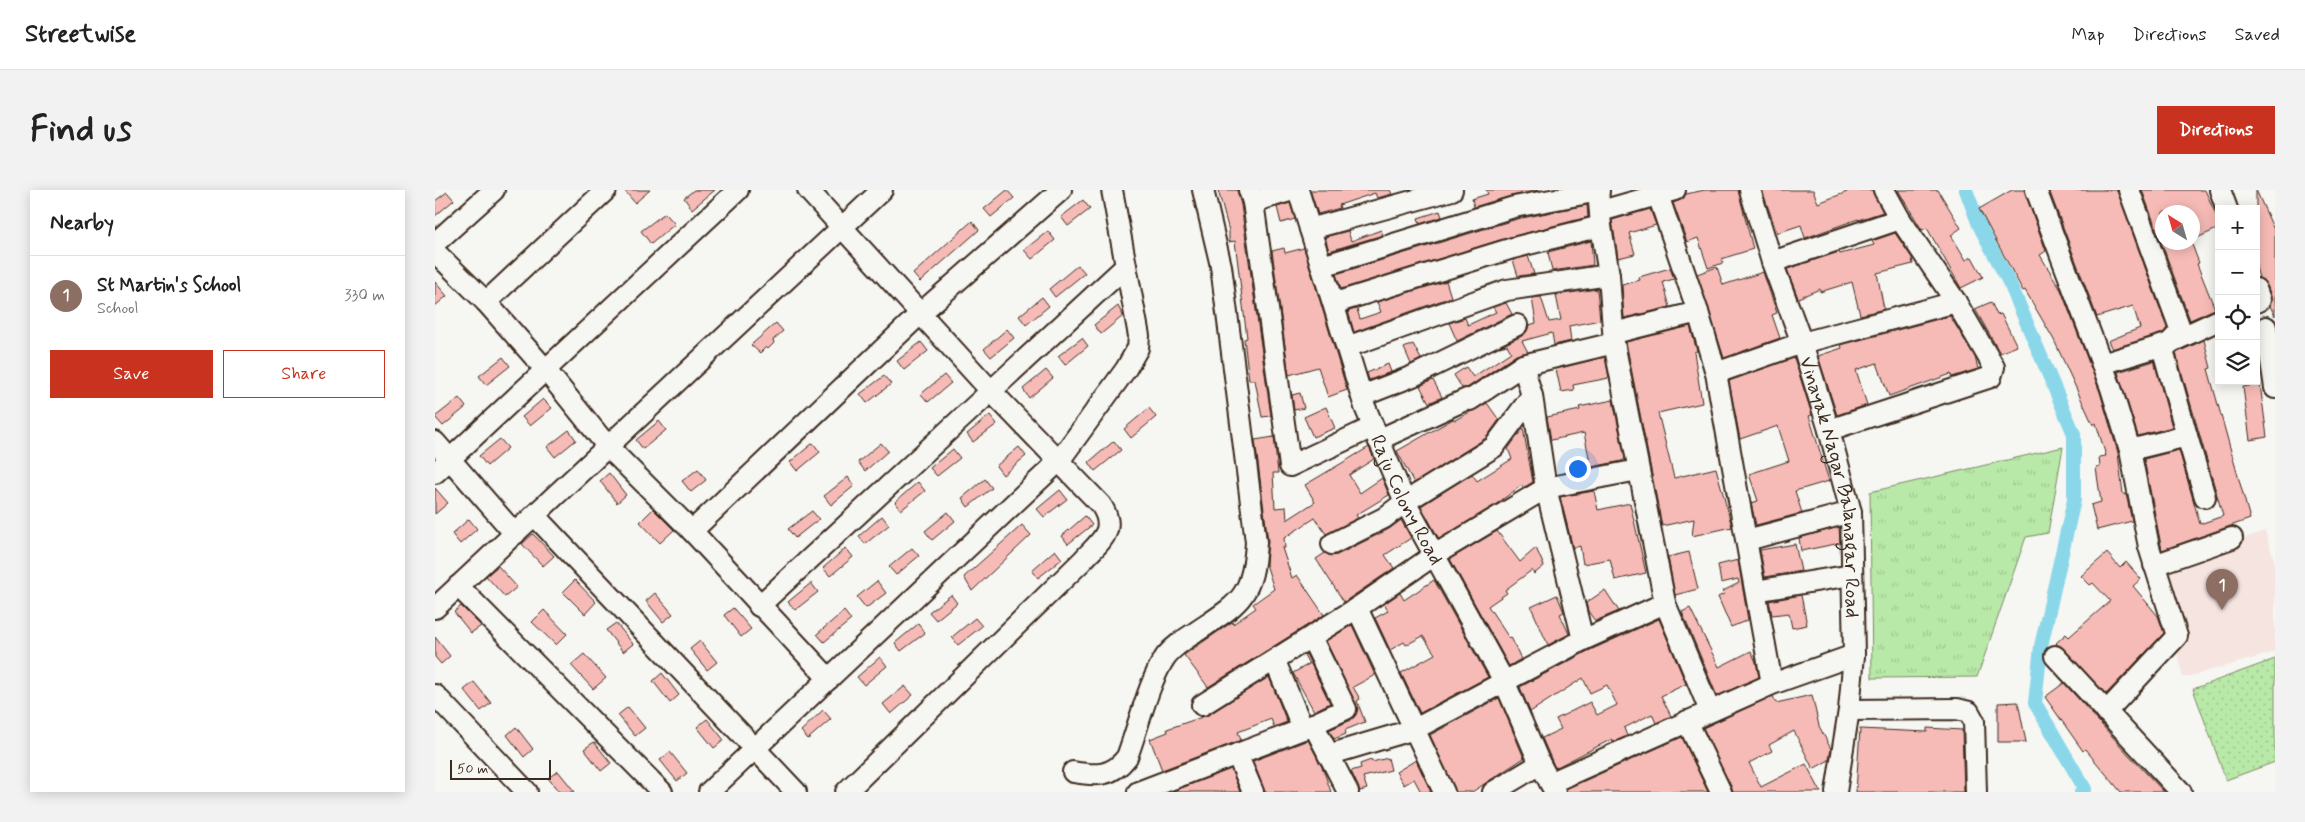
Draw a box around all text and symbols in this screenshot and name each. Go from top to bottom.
text: Streetwise [25,19,136,50]
text: Map [2072,23,2105,47]
text: Directions [2133,23,2207,47]
text: Saved [2235,23,2280,47]
button: Directions [2157,106,2275,154]
text: Find us [30,107,132,153]
north arrow [2155,205,2200,250]
map controls [2215,205,2260,385]
button: + [2215,205,2260,250]
text: Nearby [50,209,114,237]
button: − [2215,250,2260,295]
text: St Martin's School [97,273,241,298]
text: 1 [62,285,70,306]
text: 330 m [344,285,385,306]
button: locate [2215,295,2260,340]
text: School [97,298,138,319]
button: layers [2215,340,2260,385]
button: Save [50,350,213,398]
button: Share [223,350,385,398]
street label: Vinayak Nagar Balanagar Road [1792,353,1865,618]
street label: Raju Colony Road [1363,431,1449,570]
your location [1565,456,1591,482]
pin: 1 [2206,569,2238,610]
scale bar [450,757,551,780]
text: 50 m [457,760,488,778]

